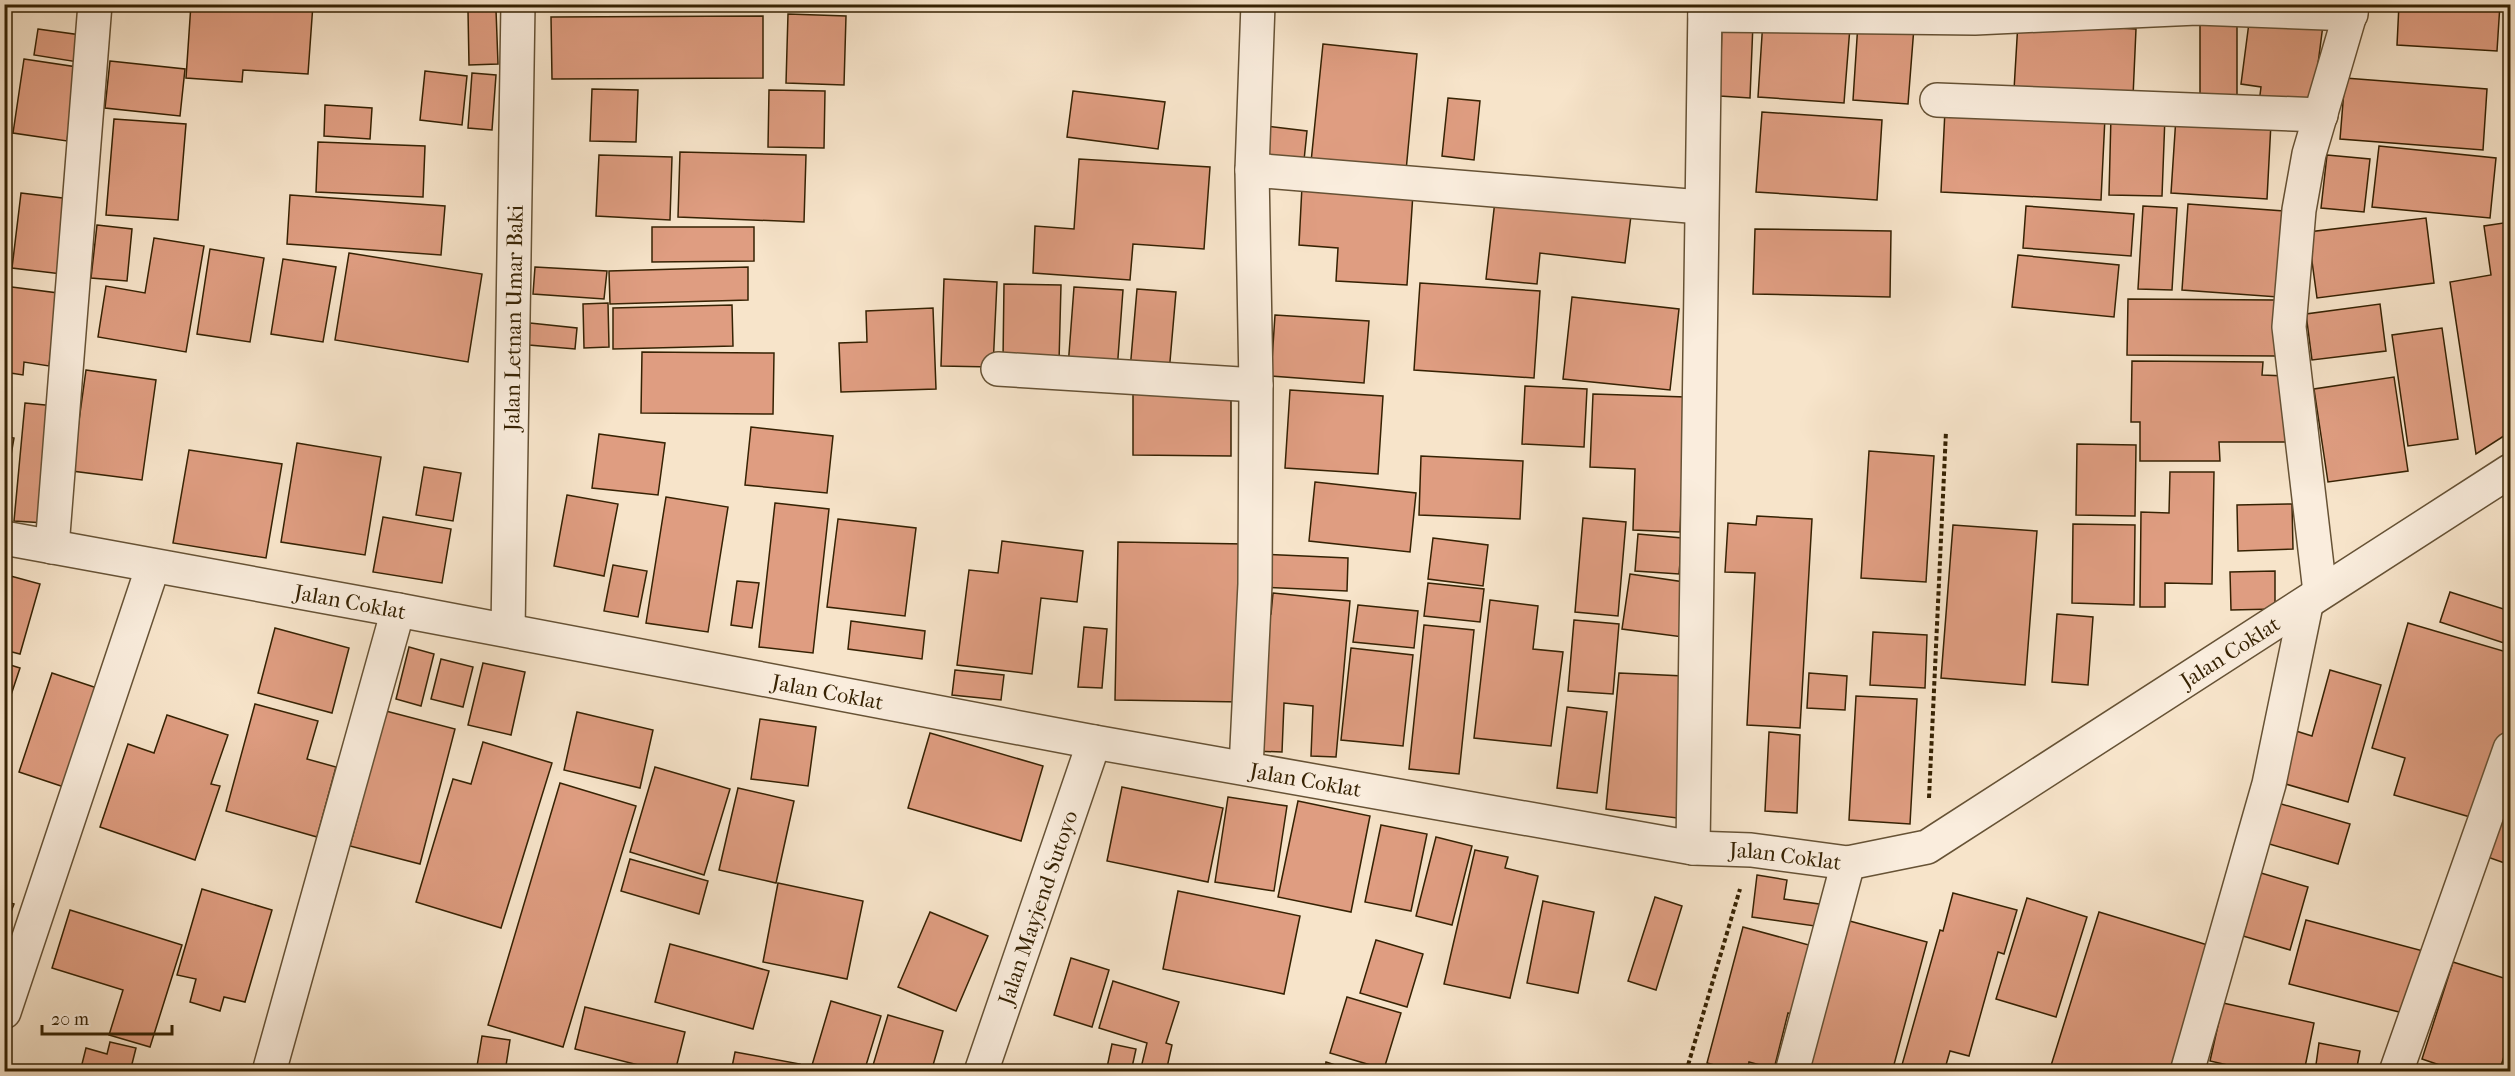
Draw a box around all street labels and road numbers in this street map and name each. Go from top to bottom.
street label: Jalan Letnan Umar Baki [499,204,529,433]
street label: Jalan Coklat [290,579,408,625]
street label: Jalan Coklat [2174,611,2285,695]
street label: Jalan Coklat [768,669,886,716]
street label: Jalan Coklat [1246,757,1364,803]
street label: Jalan Mayjend Sutoyo [992,807,1084,1010]
street label: Jalan Coklat [1727,837,1843,876]

